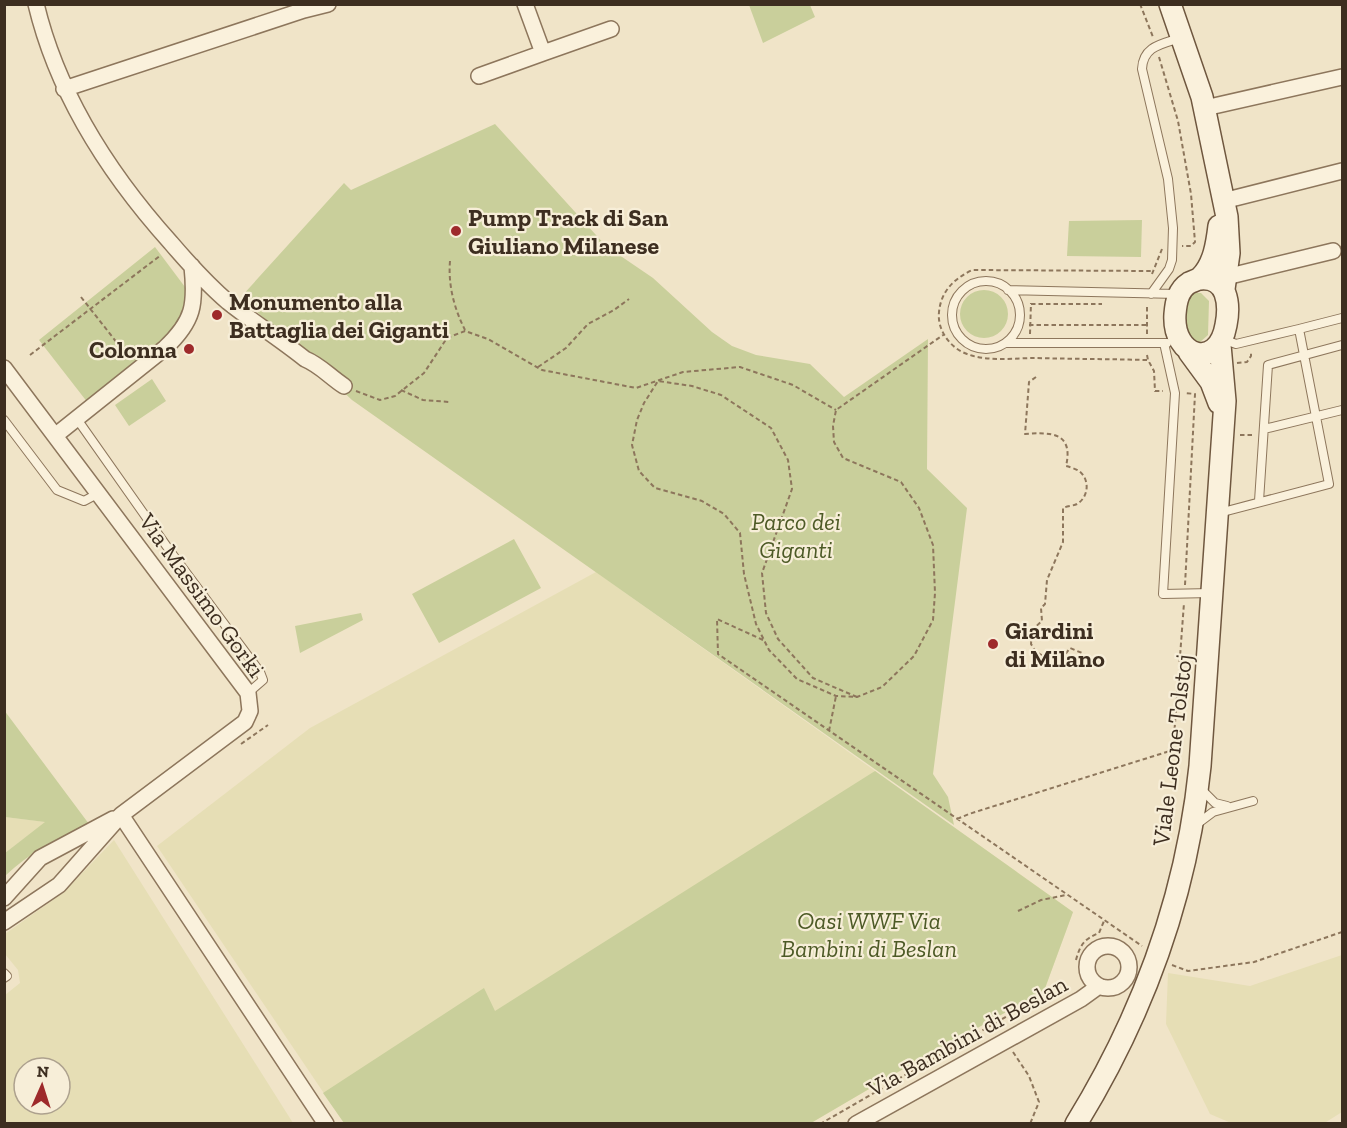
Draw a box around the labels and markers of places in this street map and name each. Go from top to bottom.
place label: Pump Track di San Giuliano Milanese [468,203,668,260]
marker: Pump Track di San Giuliano Milanese [449,224,463,238]
place label: Monumento alla Battaglia dei Giganti [229,287,449,344]
marker: Monumento alla Battaglia dei Giganti [210,308,224,322]
place label: Colonna [89,335,177,364]
marker: Colonna [182,342,196,356]
place label: Giardini di Milano [1005,616,1105,673]
marker: Giardini di Milano [986,637,1000,651]

